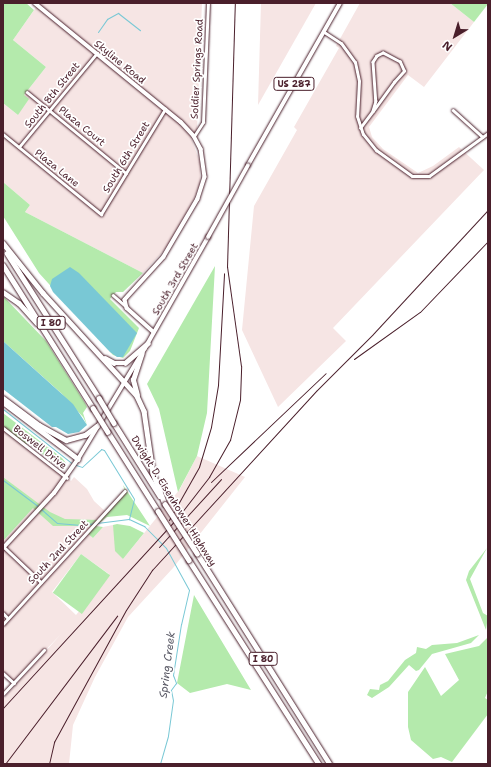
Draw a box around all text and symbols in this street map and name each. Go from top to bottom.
north arrow [435,16,475,56]
street label: Soldier Springs Road [188,19,206,119]
text: N [439,37,455,54]
street label: Skyline Road [92,38,148,86]
street label: South 8th Street [22,60,82,130]
road number: US 287 [273,77,315,91]
street label: Plaza Court [56,103,108,149]
street label: South 6th Street [100,119,152,195]
street label: Plaza Lane [32,146,82,190]
street label: South 3rd Street [149,241,201,317]
road number: I 80 [36,316,66,330]
street label: Boswell Drive [11,422,69,472]
street label: Dwight D. Eisenhower Highway [129,434,219,568]
street label: South 2nd Street [25,518,91,586]
water label: Spring Creek [157,631,179,699]
road number: I 80 [248,652,278,666]

